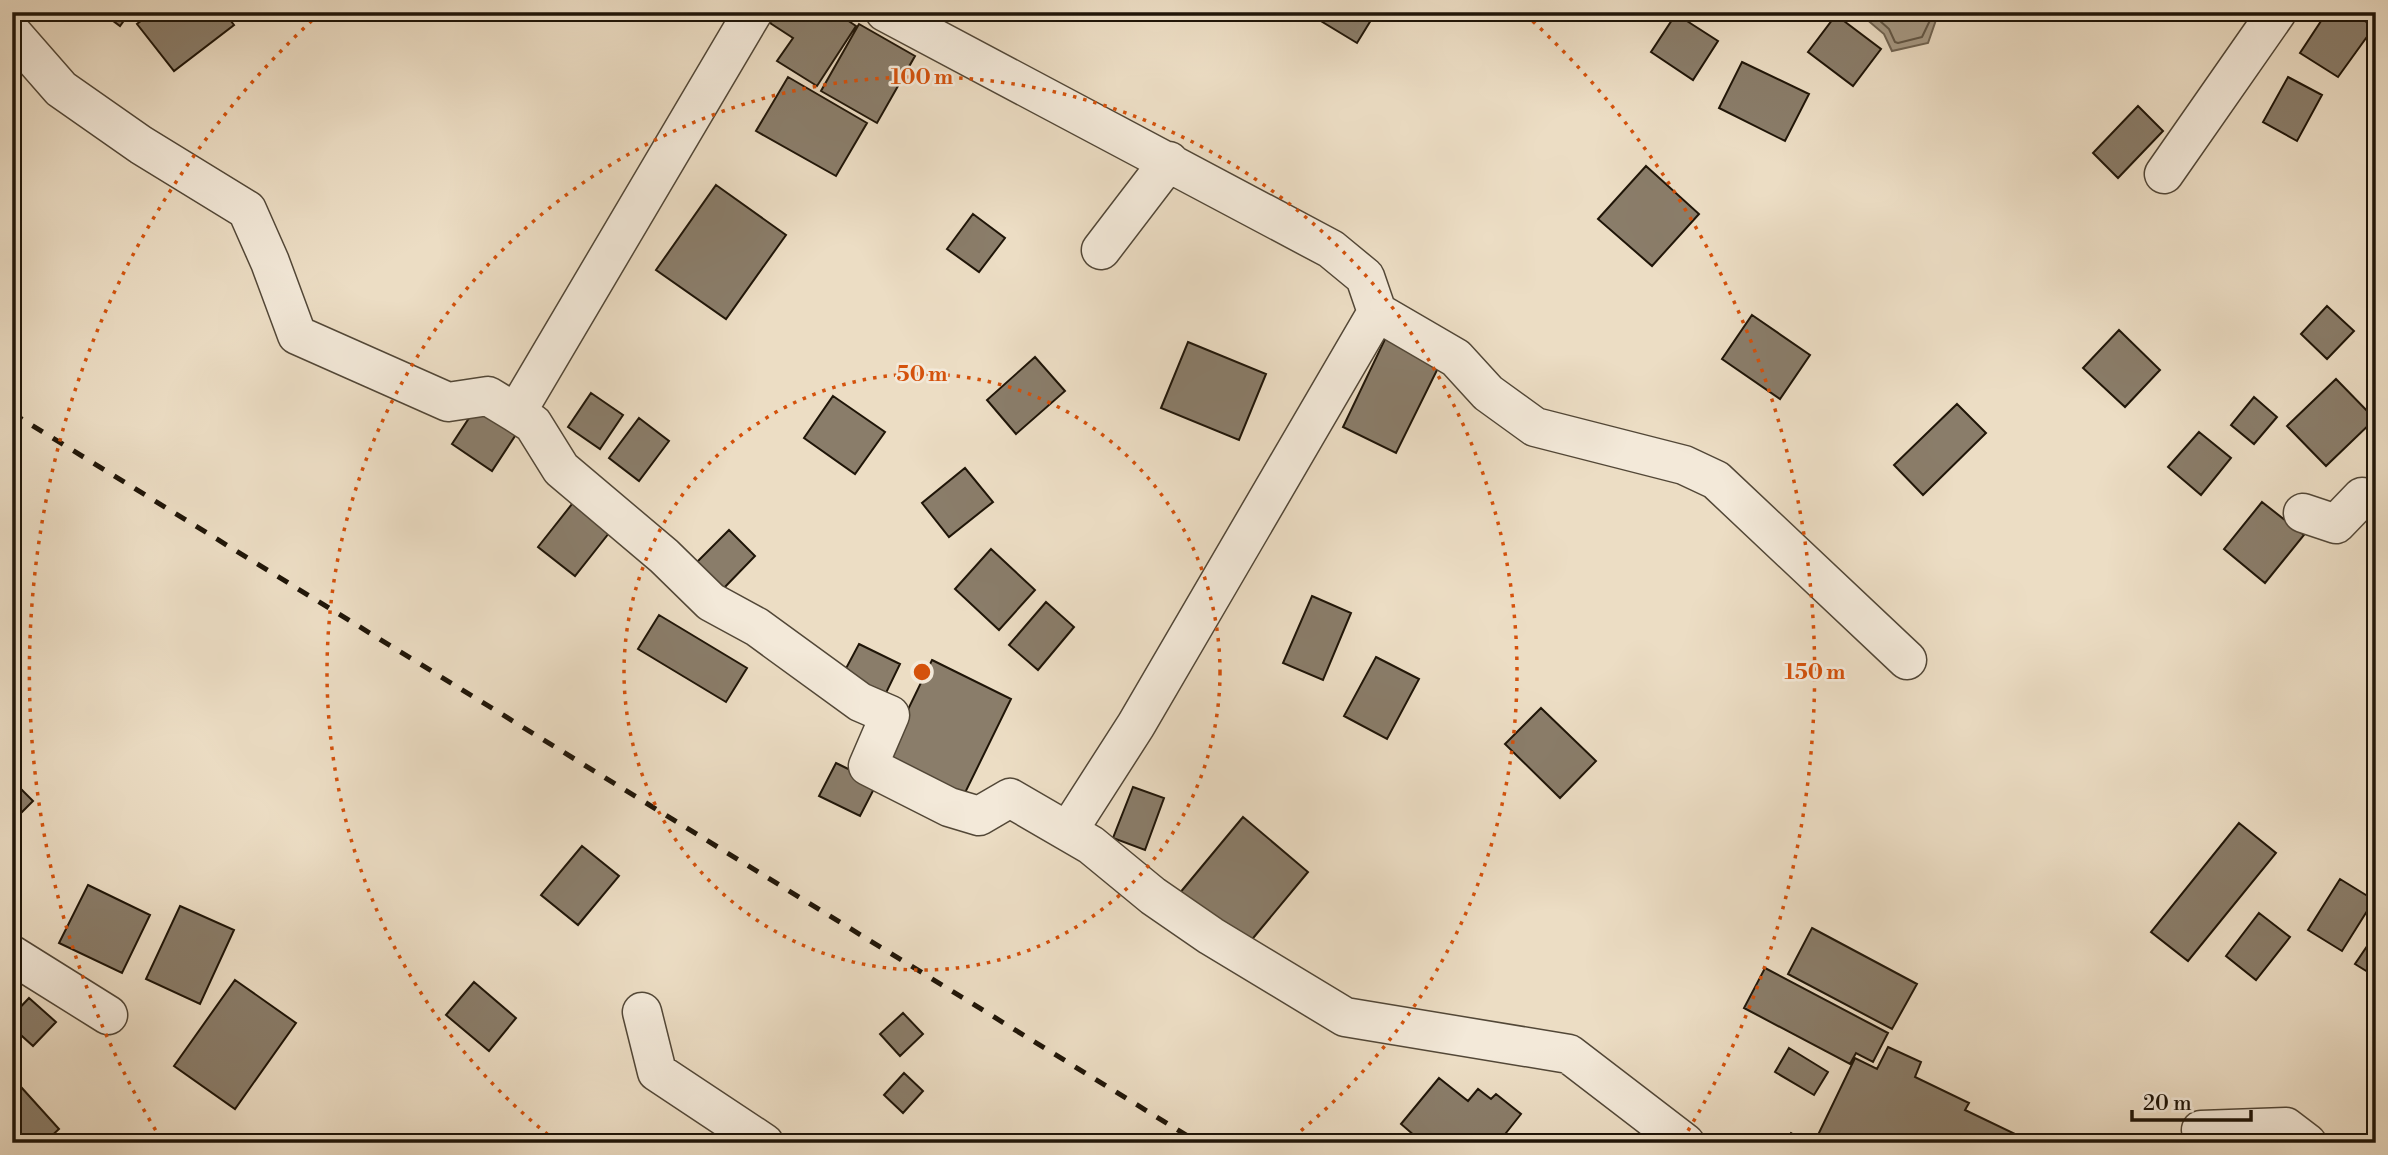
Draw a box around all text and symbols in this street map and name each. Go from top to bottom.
text: 100 m [891,65,953,91]
text: 50 m [897,362,947,388]
centre of rings [910,660,934,684]
text: 150 m [1785,660,1845,686]
scale bar [2132,1078,2252,1122]
text: 20 m [2143,1091,2192,1117]

